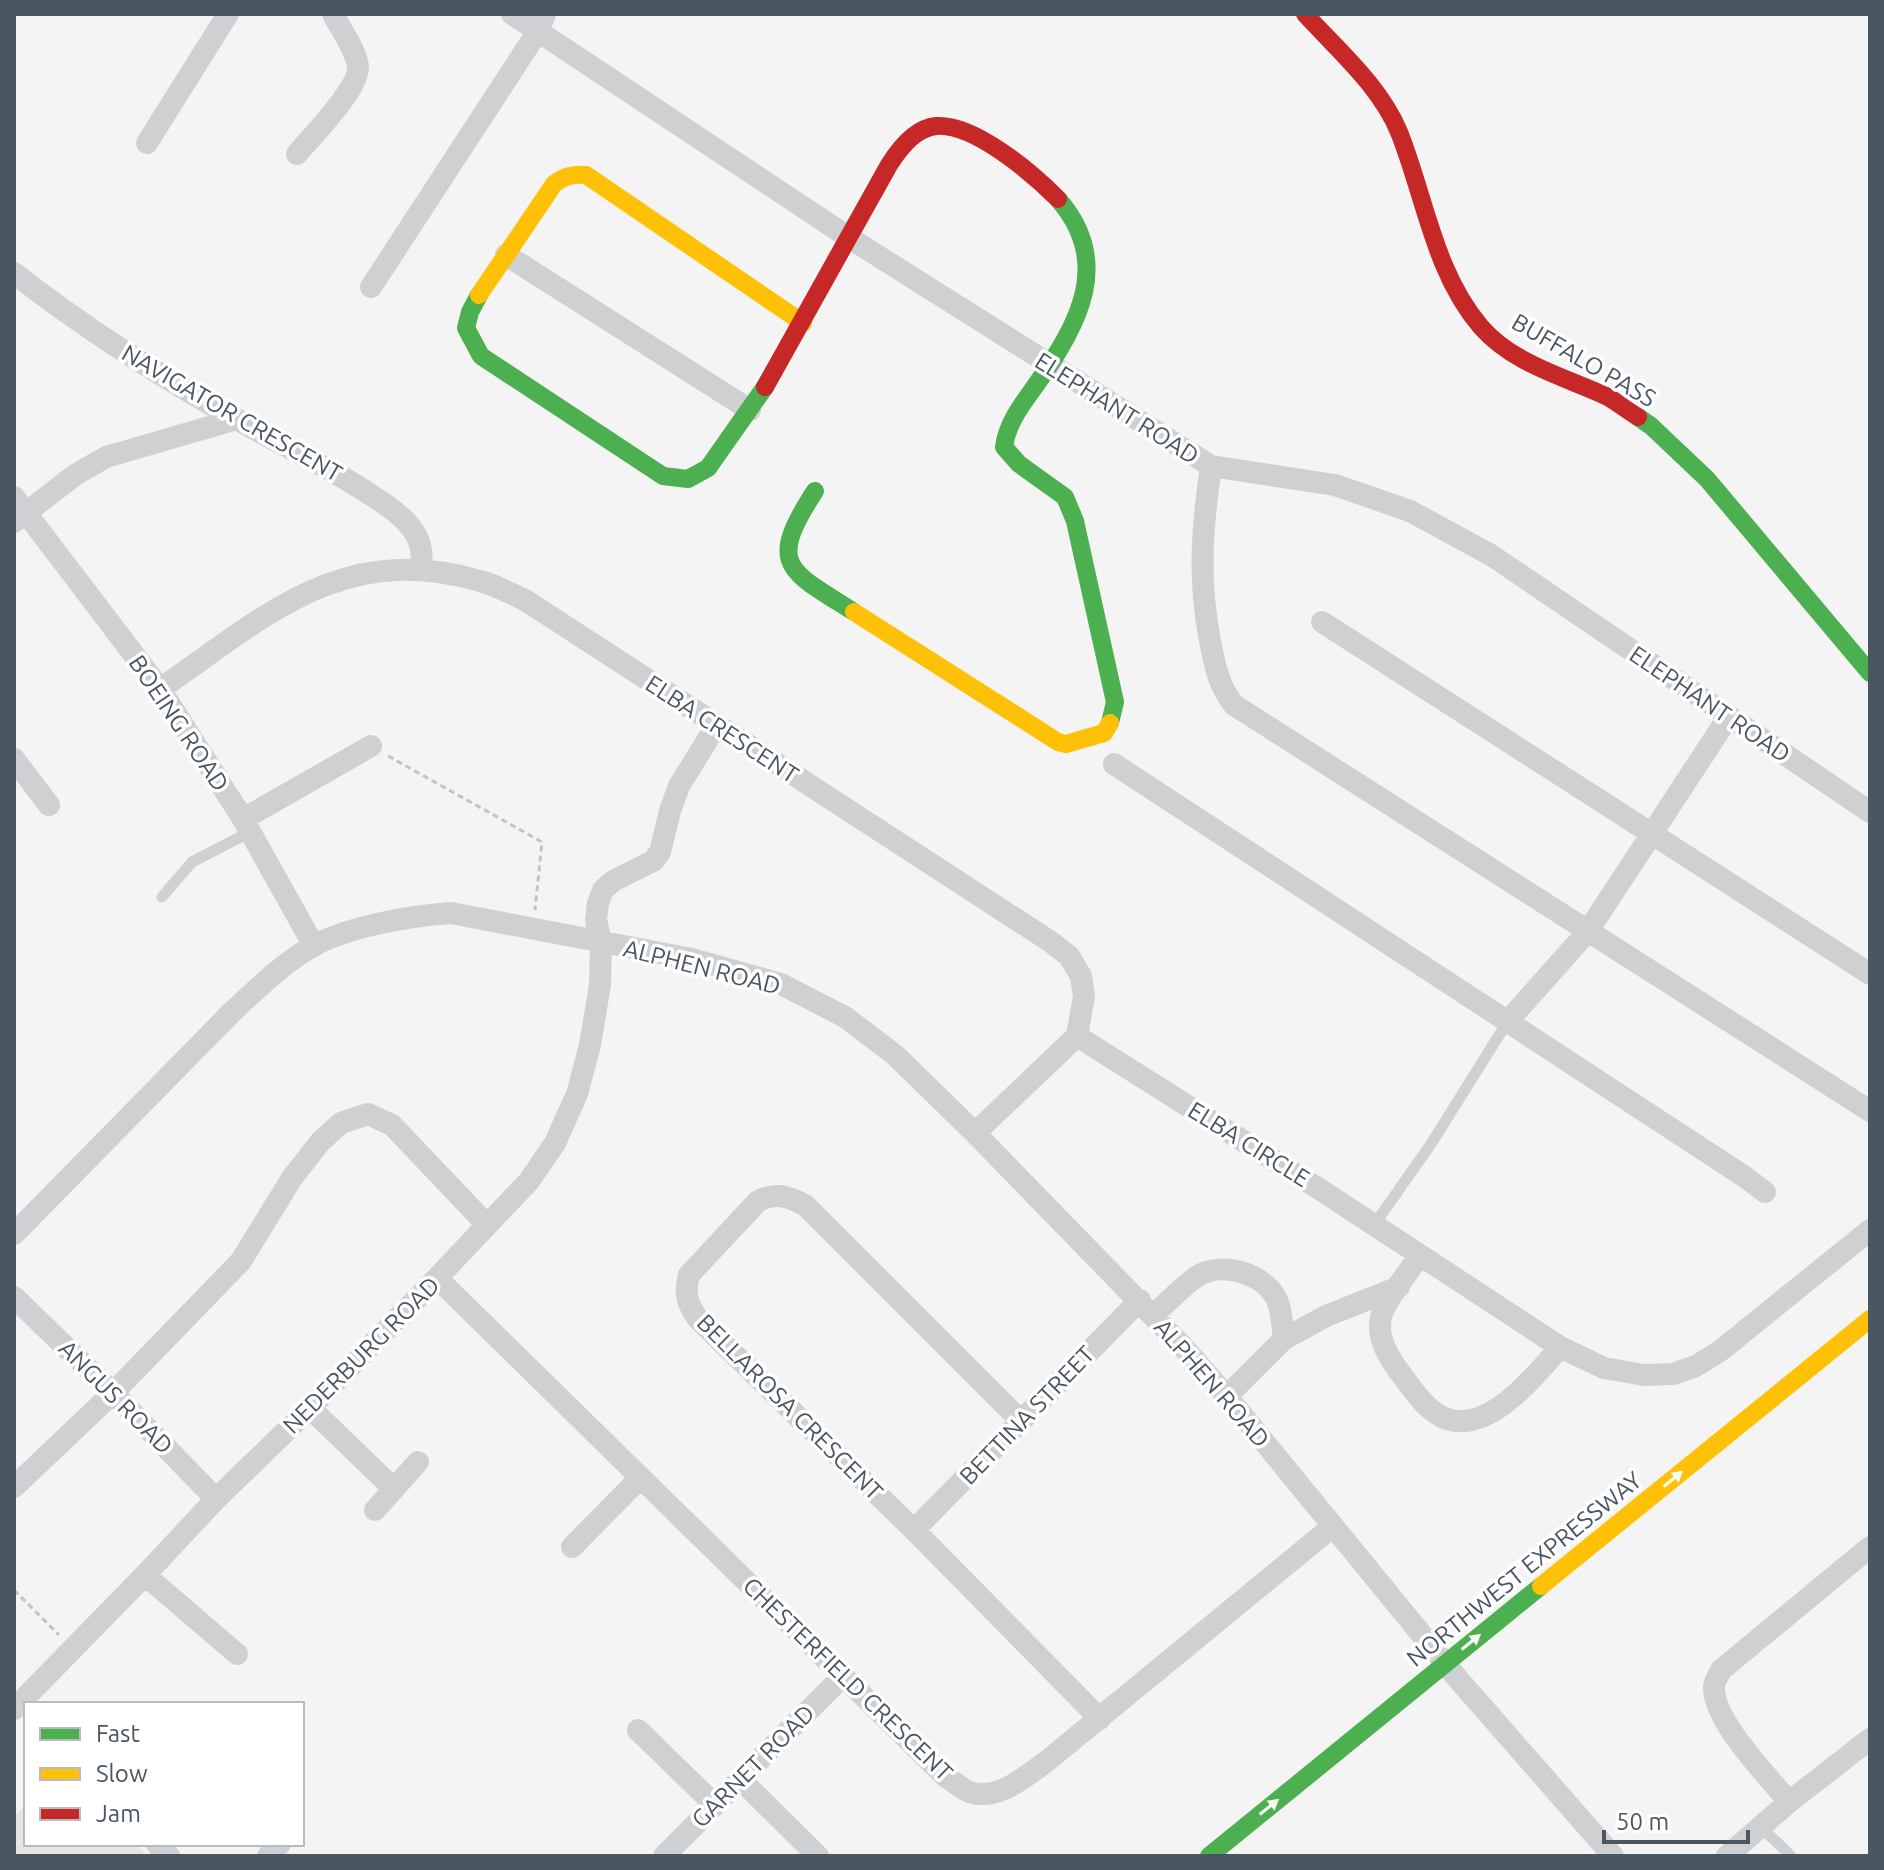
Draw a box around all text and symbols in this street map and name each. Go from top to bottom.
street label: BUFFALO PASS [1507,308,1661,412]
street label: NAVIGATOR CRESCENT [117,339,347,487]
street label: ELEPHANT ROAD [1030,347,1204,469]
street label: ELEPHANT ROAD [1625,640,1795,768]
street label: BOEING ROAD [124,650,234,796]
street label: ELBA CRESCENT [641,670,803,788]
street label: ALPHEN ROAD [621,934,783,1000]
street label: ELBA CIRCLE [1183,1096,1315,1192]
street label: NEDERBURG ROAD [277,1271,445,1439]
street label: BELLAROSA CRESCENT [692,1309,888,1505]
street label: ALPHEN ROAD [1149,1313,1275,1453]
street label: ANGUS ROAD [54,1335,178,1459]
street label: BETTINA STREET [954,1340,1100,1490]
street label: NORTHWEST EXPRESSWAY [1401,1466,1647,1672]
one-way arrow [1663,1471,1683,1488]
street label: CHESTERFIELD CRESCENT [738,1572,958,1786]
one-way arrow [1461,1635,1481,1651]
street label: GARNET ROAD [686,1699,820,1833]
legend [24,1702,304,1846]
text: Fast [96,1720,140,1747]
text: Slow [96,1760,148,1787]
scale bar [1604,1794,1748,1844]
one-way arrow [1259,1799,1279,1816]
text: Jam [96,1800,141,1827]
text: 50 m [1616,1808,1669,1835]

